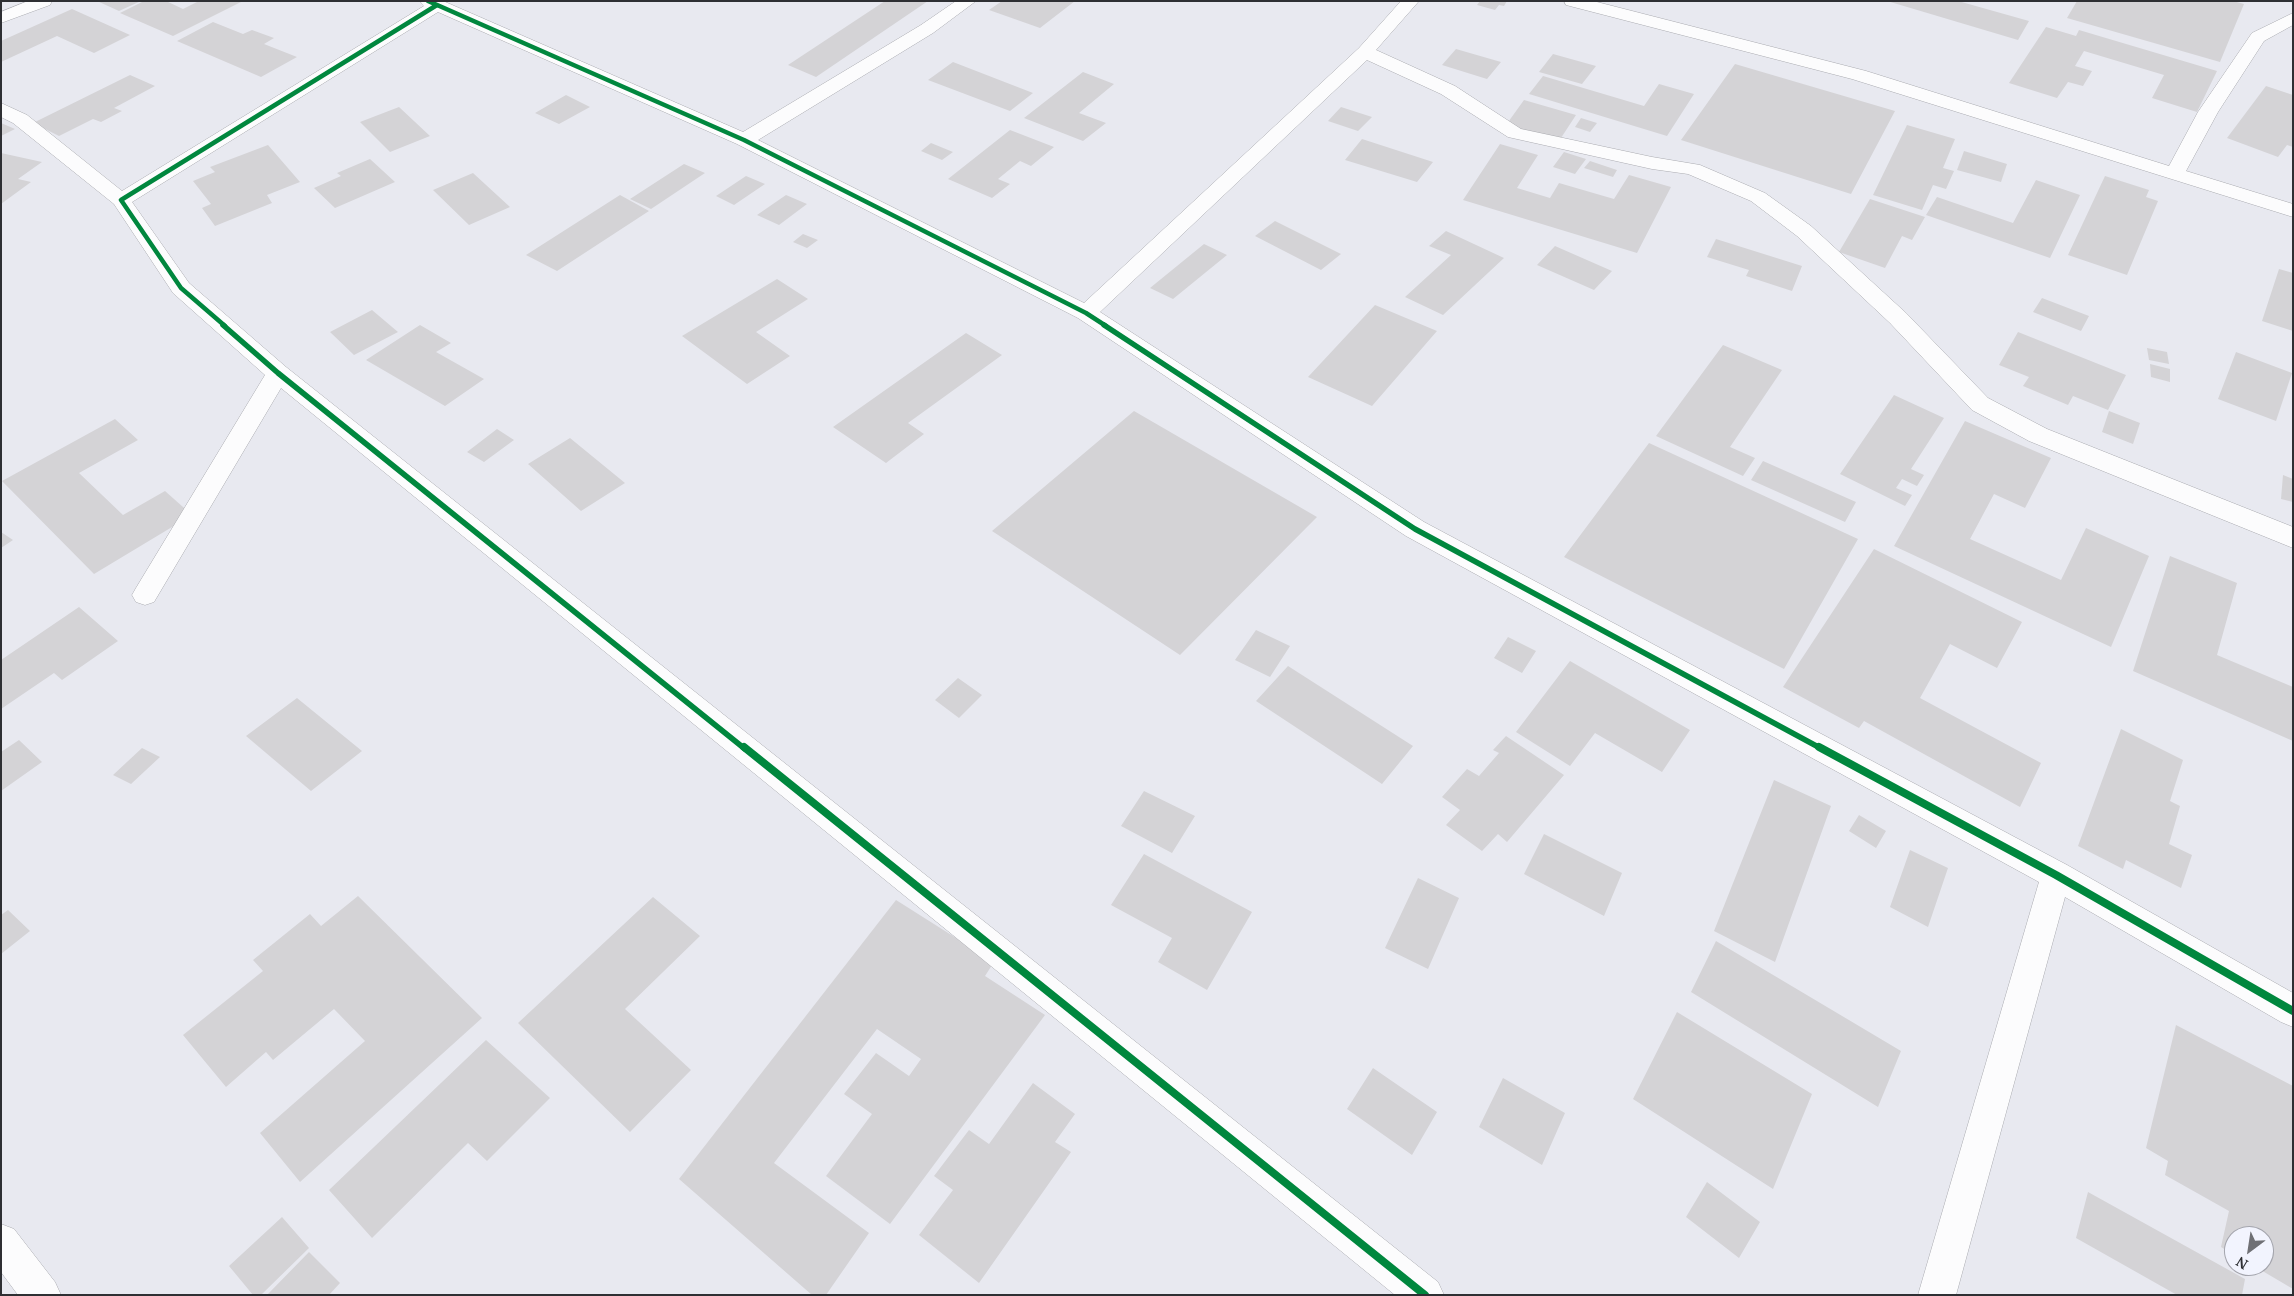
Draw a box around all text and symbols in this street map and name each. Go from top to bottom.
north arrow [2224,1226,2274,1276]
text: N [2232,1253,2251,1274]

